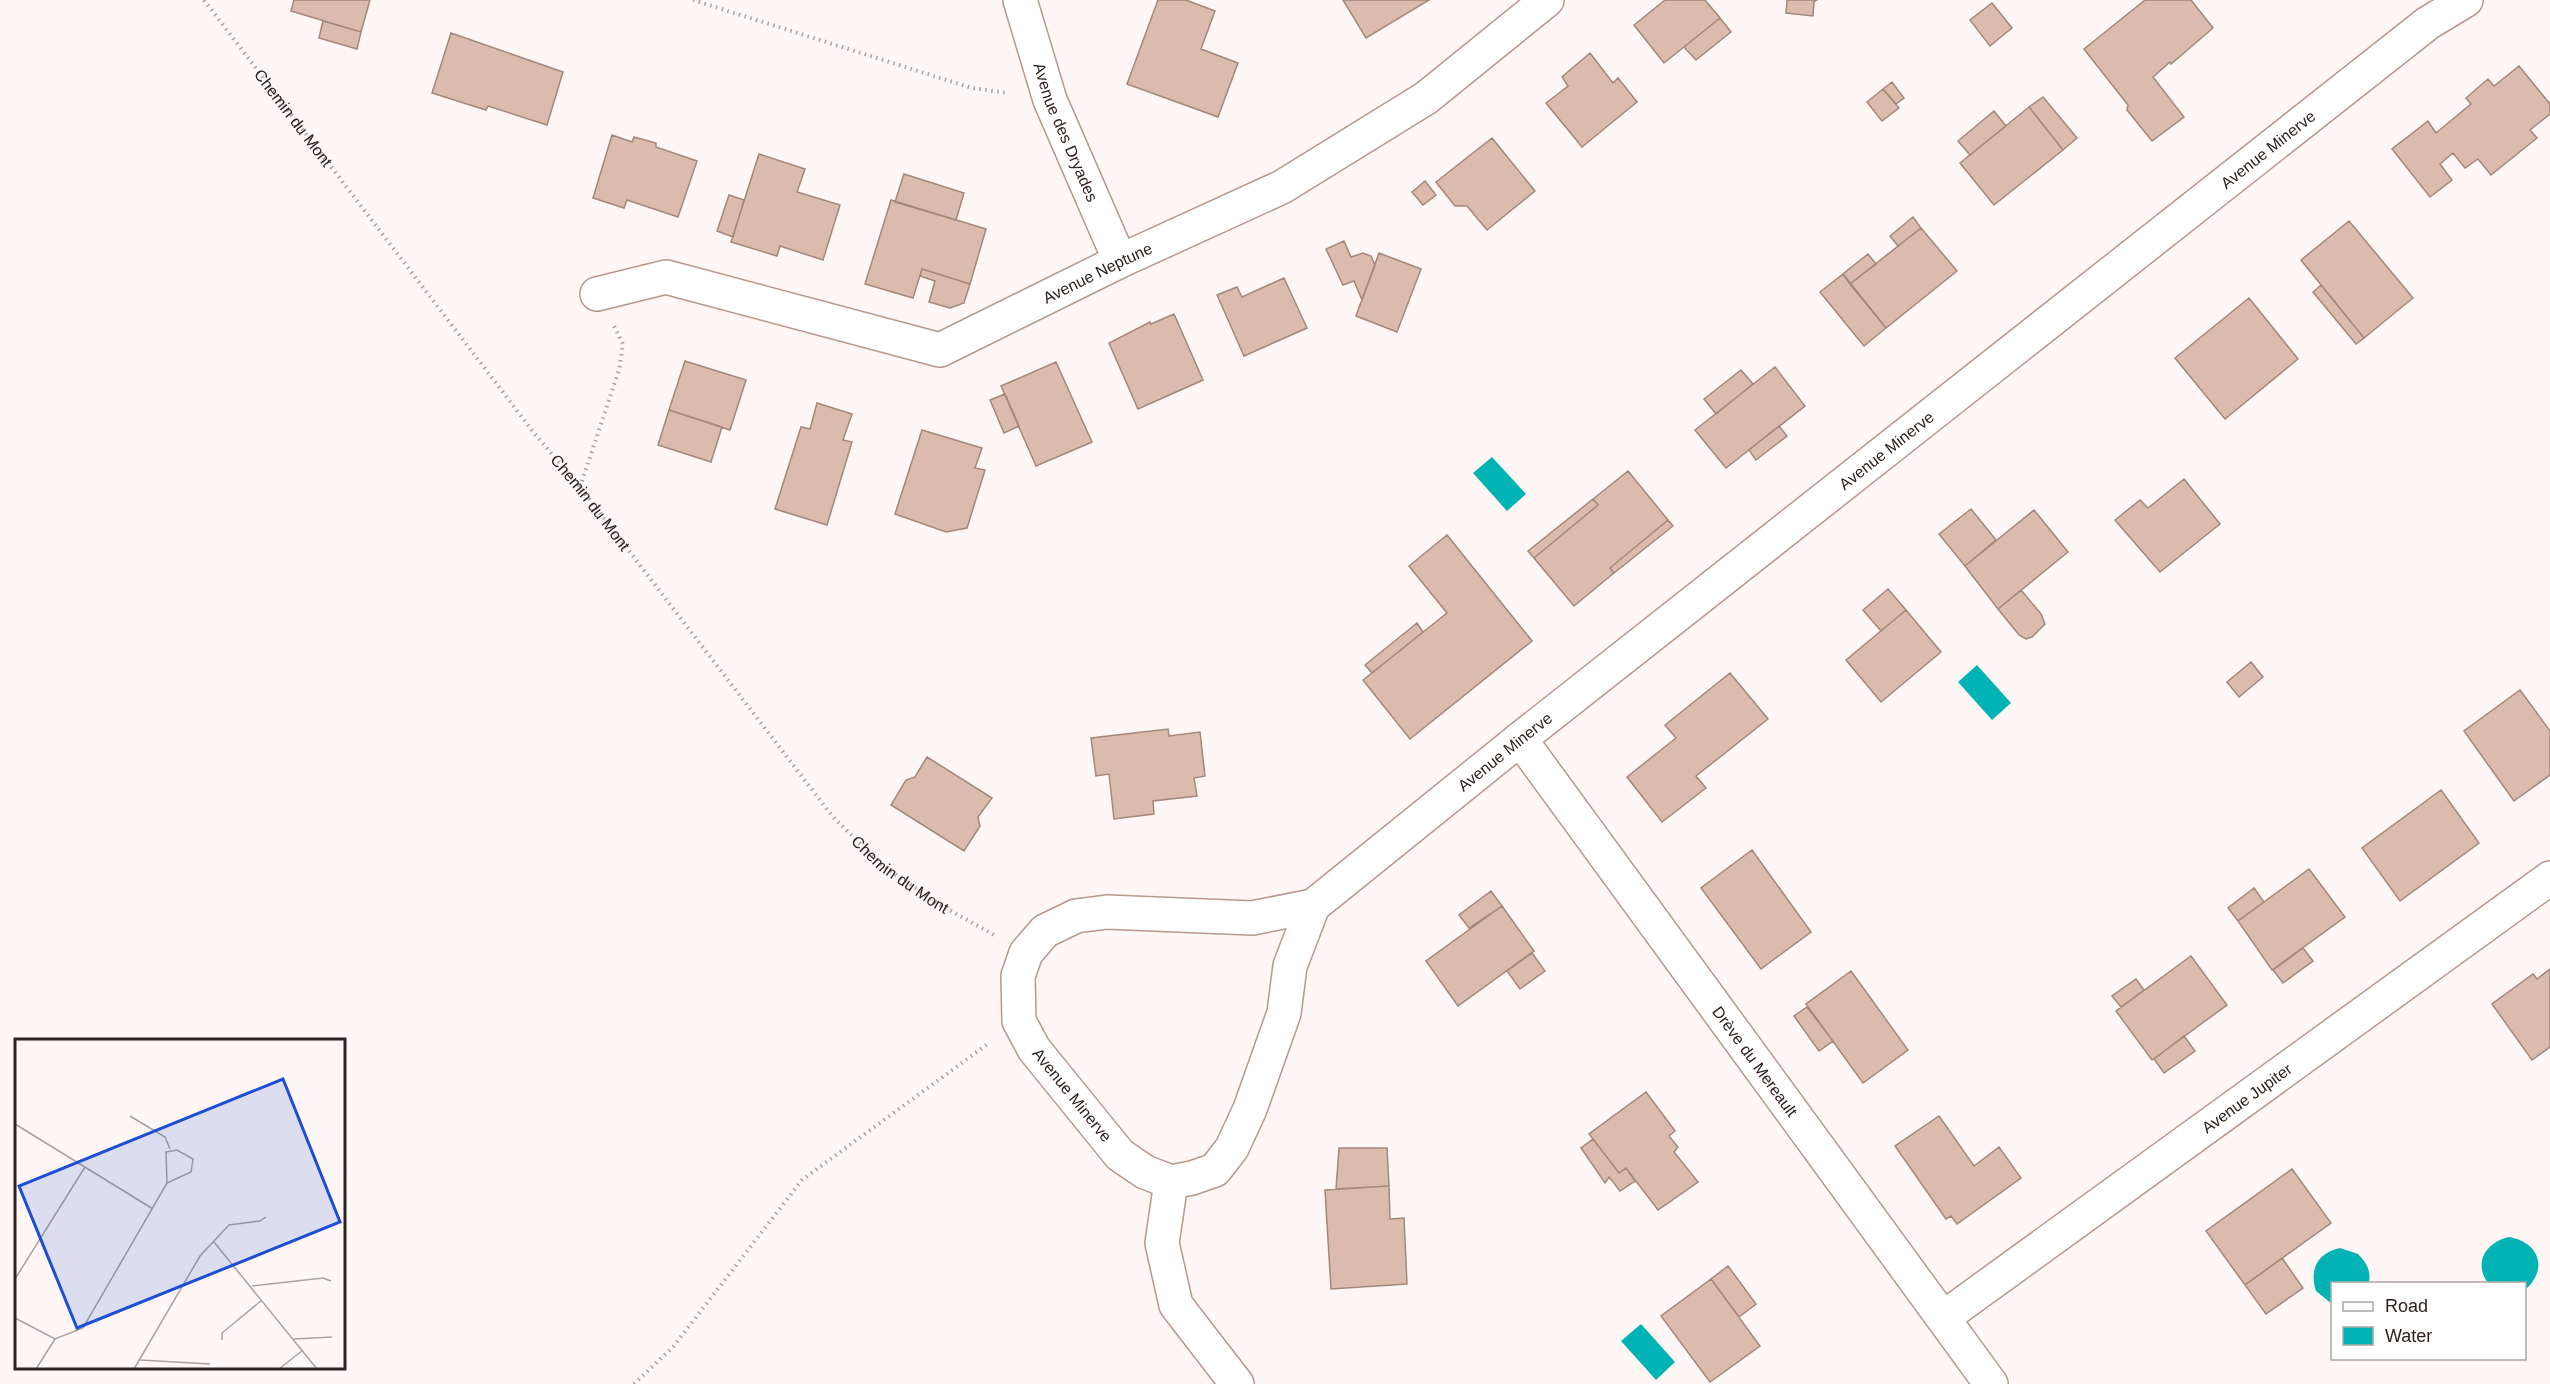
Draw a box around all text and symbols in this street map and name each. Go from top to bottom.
street label: Avenue des Dryades [1031,61,1102,204]
street label: Chemin du Mont [251,66,336,170]
street label: Avenue Minerve [2217,107,2318,192]
street label: Avenue Neptune [1040,239,1155,306]
street label: Avenue Minerve [1836,408,1937,493]
street label: Chemin du Mont [548,451,634,554]
street label: Avenue Minerve [1454,709,1555,794]
street label: Chemin du Mont [849,832,952,917]
street label: Drève du Mereault [1710,1003,1801,1120]
inset map [15,1039,345,1369]
street label: Avenue Minerve [1029,1045,1115,1145]
street label: Avenue Jupiter [2199,1059,2295,1136]
legend [2331,1282,2526,1360]
text: Road [2385,1296,2428,1316]
text: Water [2385,1326,2432,1346]

